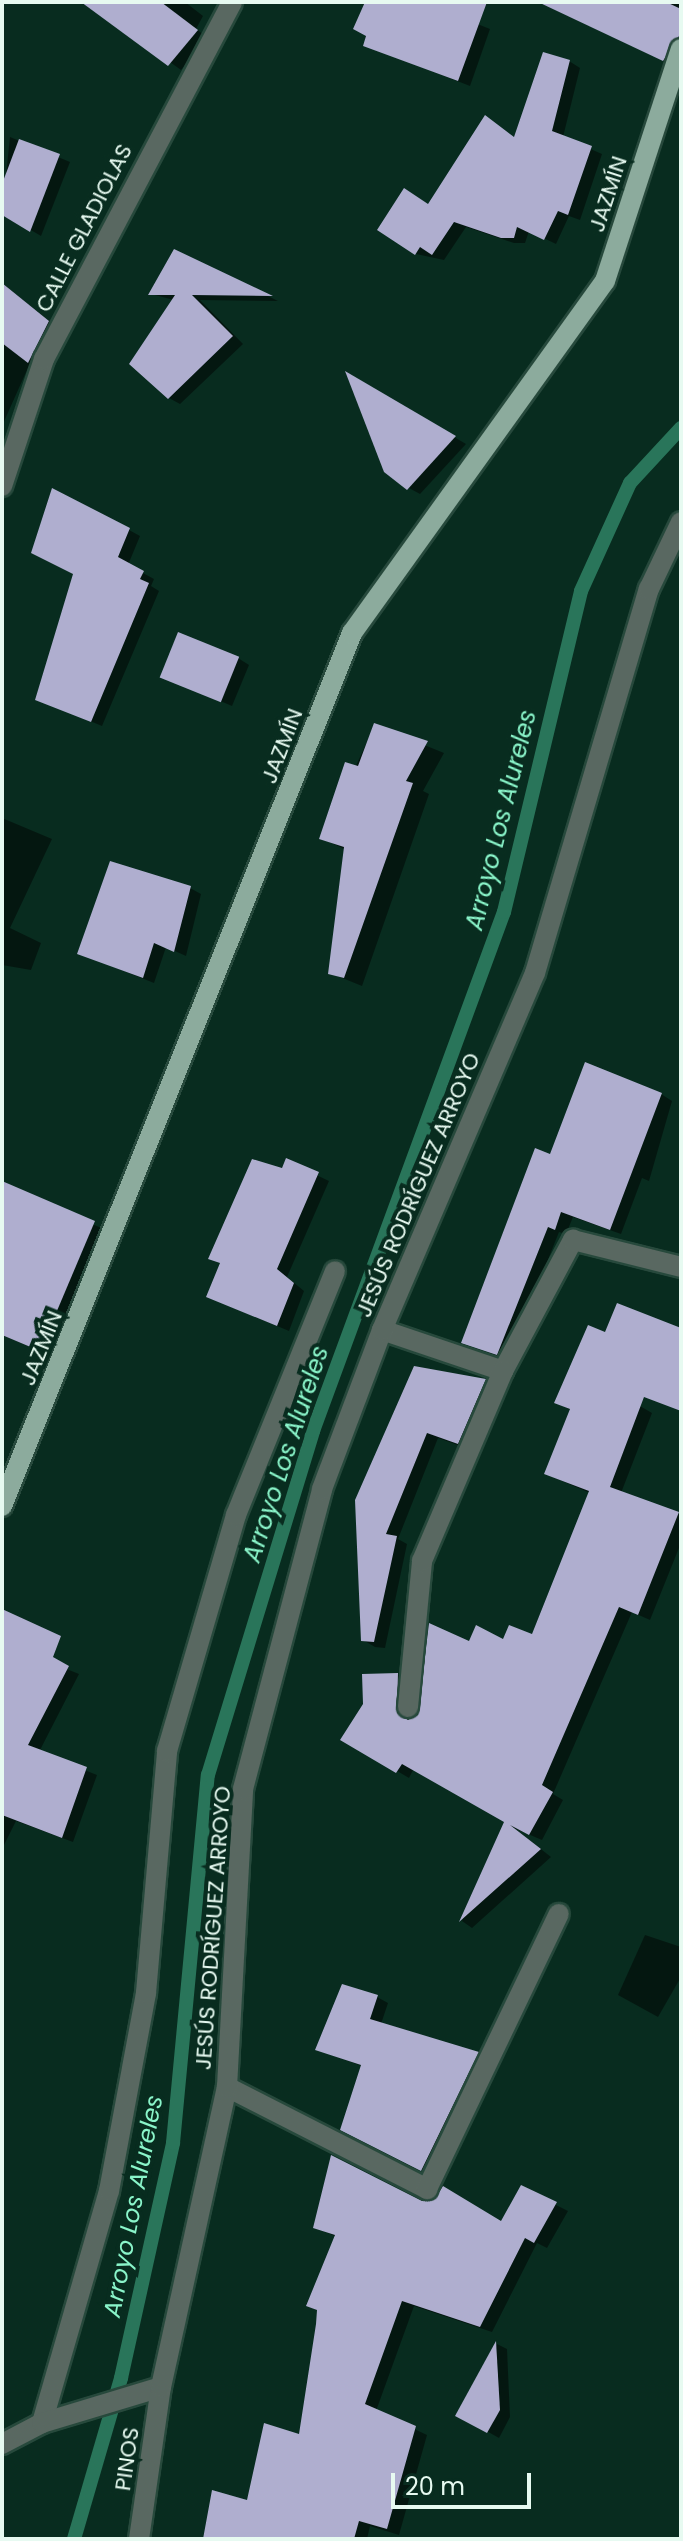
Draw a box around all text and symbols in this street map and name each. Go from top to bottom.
street label: CALLE GLADIOLAS [30,140,138,316]
street label: JAZMÍN [583,153,633,235]
street label: JAZMÍN [256,705,308,787]
water label: Arroyo Los Alureles [460,707,542,933]
street label: JESÚS RODRÍGUEZ ARROYO [350,1049,486,1321]
street label: JAZMÍN [14,1307,68,1389]
water label: Arroyo Los Alureles [237,1342,335,1566]
street label: JESÚS RODRÍGUEZ ARROYO [190,1785,236,2071]
water label: Arroyo Los Alureles [97,2093,169,2319]
street label: PINOS [109,2426,145,2492]
scale bar [395,2457,535,2507]
text: 20 m [405,2470,465,2503]

